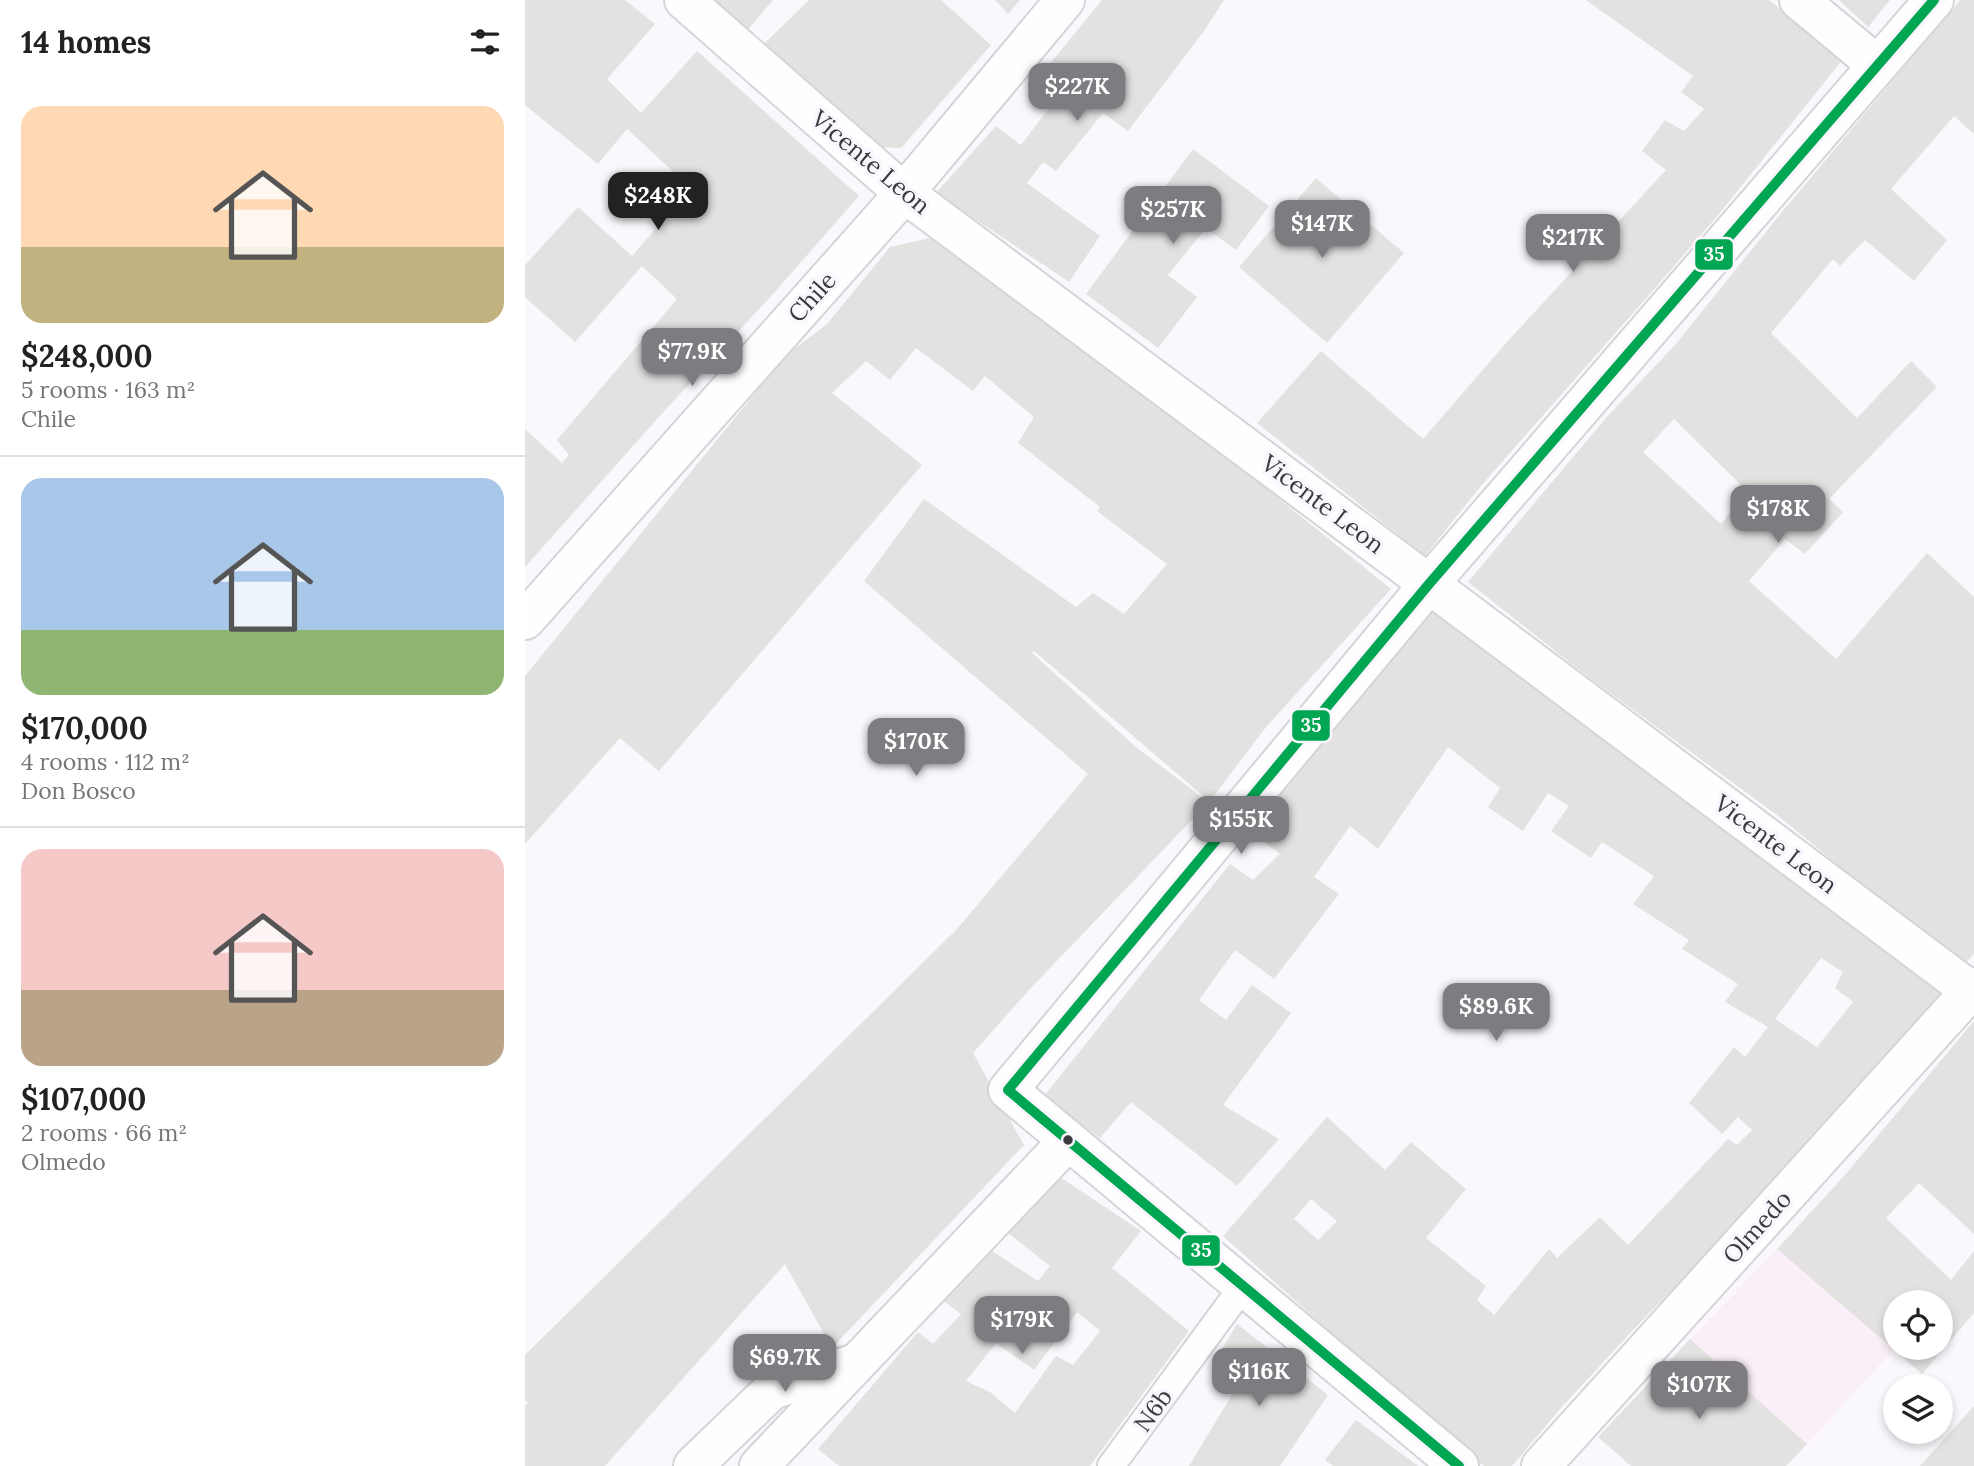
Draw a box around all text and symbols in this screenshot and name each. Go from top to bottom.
text: 14 homes [21,23,151,61]
icon: filters [466,23,504,61]
pin: $227K [1028,64,1126,123]
text: $227K [1044,71,1110,100]
street label: Vicente Leon [804,103,937,221]
icon: home [200,152,326,278]
pin: $248K [609,173,707,232]
text: $248K [624,180,692,209]
pin: $257K [1124,187,1222,246]
text: $257K [1140,194,1206,223]
pin: $147K [1273,201,1371,260]
text: $147K [1291,208,1353,237]
pin: $217K [1524,215,1622,274]
text: $217K [1542,222,1604,251]
line badge: 35 [1694,238,1734,271]
text: 35 [1704,242,1724,266]
street label: Chile [781,265,843,329]
pin: $77.9K [635,328,749,388]
text: $77.9K [658,336,726,365]
text: $248,000 [21,337,153,375]
text: 5 rooms · 163 m² [21,375,195,404]
text: Chile [21,404,76,433]
street label: Vicente Leon [1255,447,1391,560]
pin: $178K [1729,486,1827,545]
text: $178K [1746,493,1810,522]
icon: home [200,524,326,650]
text: $170,000 [21,709,148,747]
line badge: 35 [1291,709,1331,742]
text: 35 [1301,713,1321,737]
pin: $170K [867,718,965,778]
text: $170K [884,726,948,755]
text: 4 rooms · 112 m² [21,747,190,776]
text: Don Bosco [21,776,136,805]
street label: Vicente Leon [1708,787,1844,900]
pin: $155K [1192,796,1290,856]
text: $155K [1209,804,1273,833]
icon: home [200,895,326,1021]
pin: $89.6K [1439,984,1553,1043]
text: $89.6K [1459,991,1533,1020]
text: $107,000 [21,1080,146,1118]
text: 2 rooms · 66 m² [21,1118,187,1147]
unlabelled marker [1061,1133,1075,1147]
text: Olmedo [21,1147,106,1176]
street label: Olmedo [1716,1184,1798,1270]
line badge: 35 [1181,1234,1221,1267]
text: 35 [1191,1238,1211,1262]
map controls [1883,1290,1953,1444]
button: locate [1883,1290,1953,1360]
pin: $179K [973,1296,1071,1356]
text: $179K [990,1304,1054,1333]
pin: $69.7K [728,1334,842,1394]
text: $69.7K [749,1342,821,1371]
pin: $116K [1210,1348,1308,1408]
text: $116K [1228,1356,1290,1385]
pin: $107K [1650,1362,1748,1421]
text: $107K [1667,1369,1731,1398]
button: layers [1883,1374,1953,1444]
street label: N6b [1127,1382,1179,1438]

